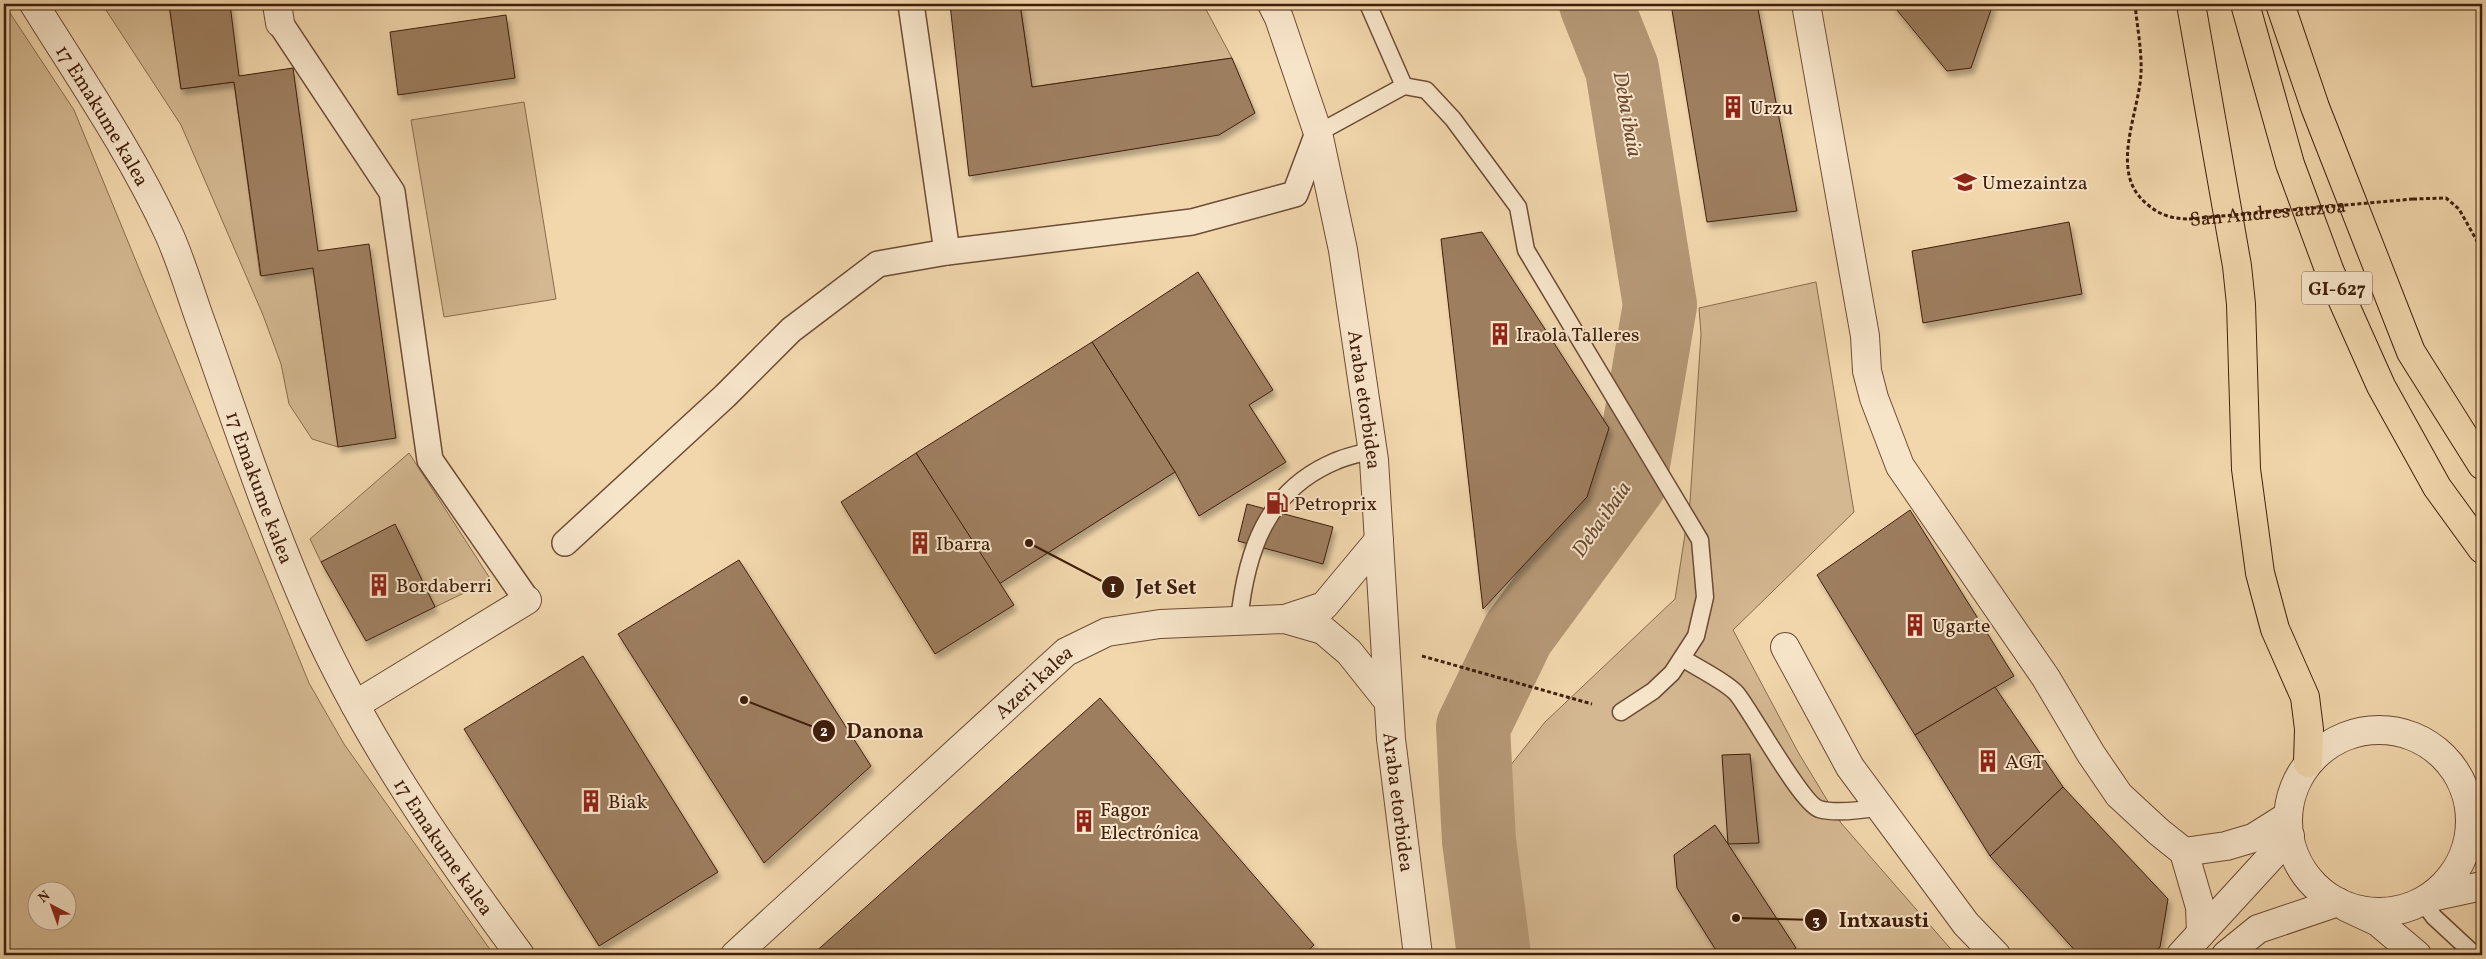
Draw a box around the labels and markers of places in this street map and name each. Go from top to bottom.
building icon: Urzu [1720,94,1746,120]
place label: Urzu [1750,95,1793,123]
school or university icon: Umezaintza [1952,169,1978,195]
place label: Umezaintza [1982,170,2088,198]
building icon: Iraola Talleres [1487,321,1513,347]
place label: Iraola Talleres [1516,322,1640,350]
fuel station icon: Petroprix [1264,490,1290,516]
place label: Petroprix [1294,491,1377,519]
building icon: Ibarra [907,530,933,556]
place label: Ibarra [936,531,991,559]
callout: Jet Set [1100,569,1206,605]
building icon: Bordaberri [366,572,392,598]
place label: Bordaberri [396,573,492,601]
building icon: Ugarte [1902,612,1928,638]
place label: Ugarte [1932,613,1990,641]
callout: Danona [812,713,934,749]
building icon: AGT [1975,748,2001,774]
place label: AGT [2005,749,2045,777]
building icon: Biak [578,788,604,814]
place label: Biak [608,789,647,817]
place label: Fagor Electrónica [1100,797,1199,848]
building icon: Fagor Electrónica [1071,808,1097,834]
callout: Intxausti [1804,902,1939,938]

